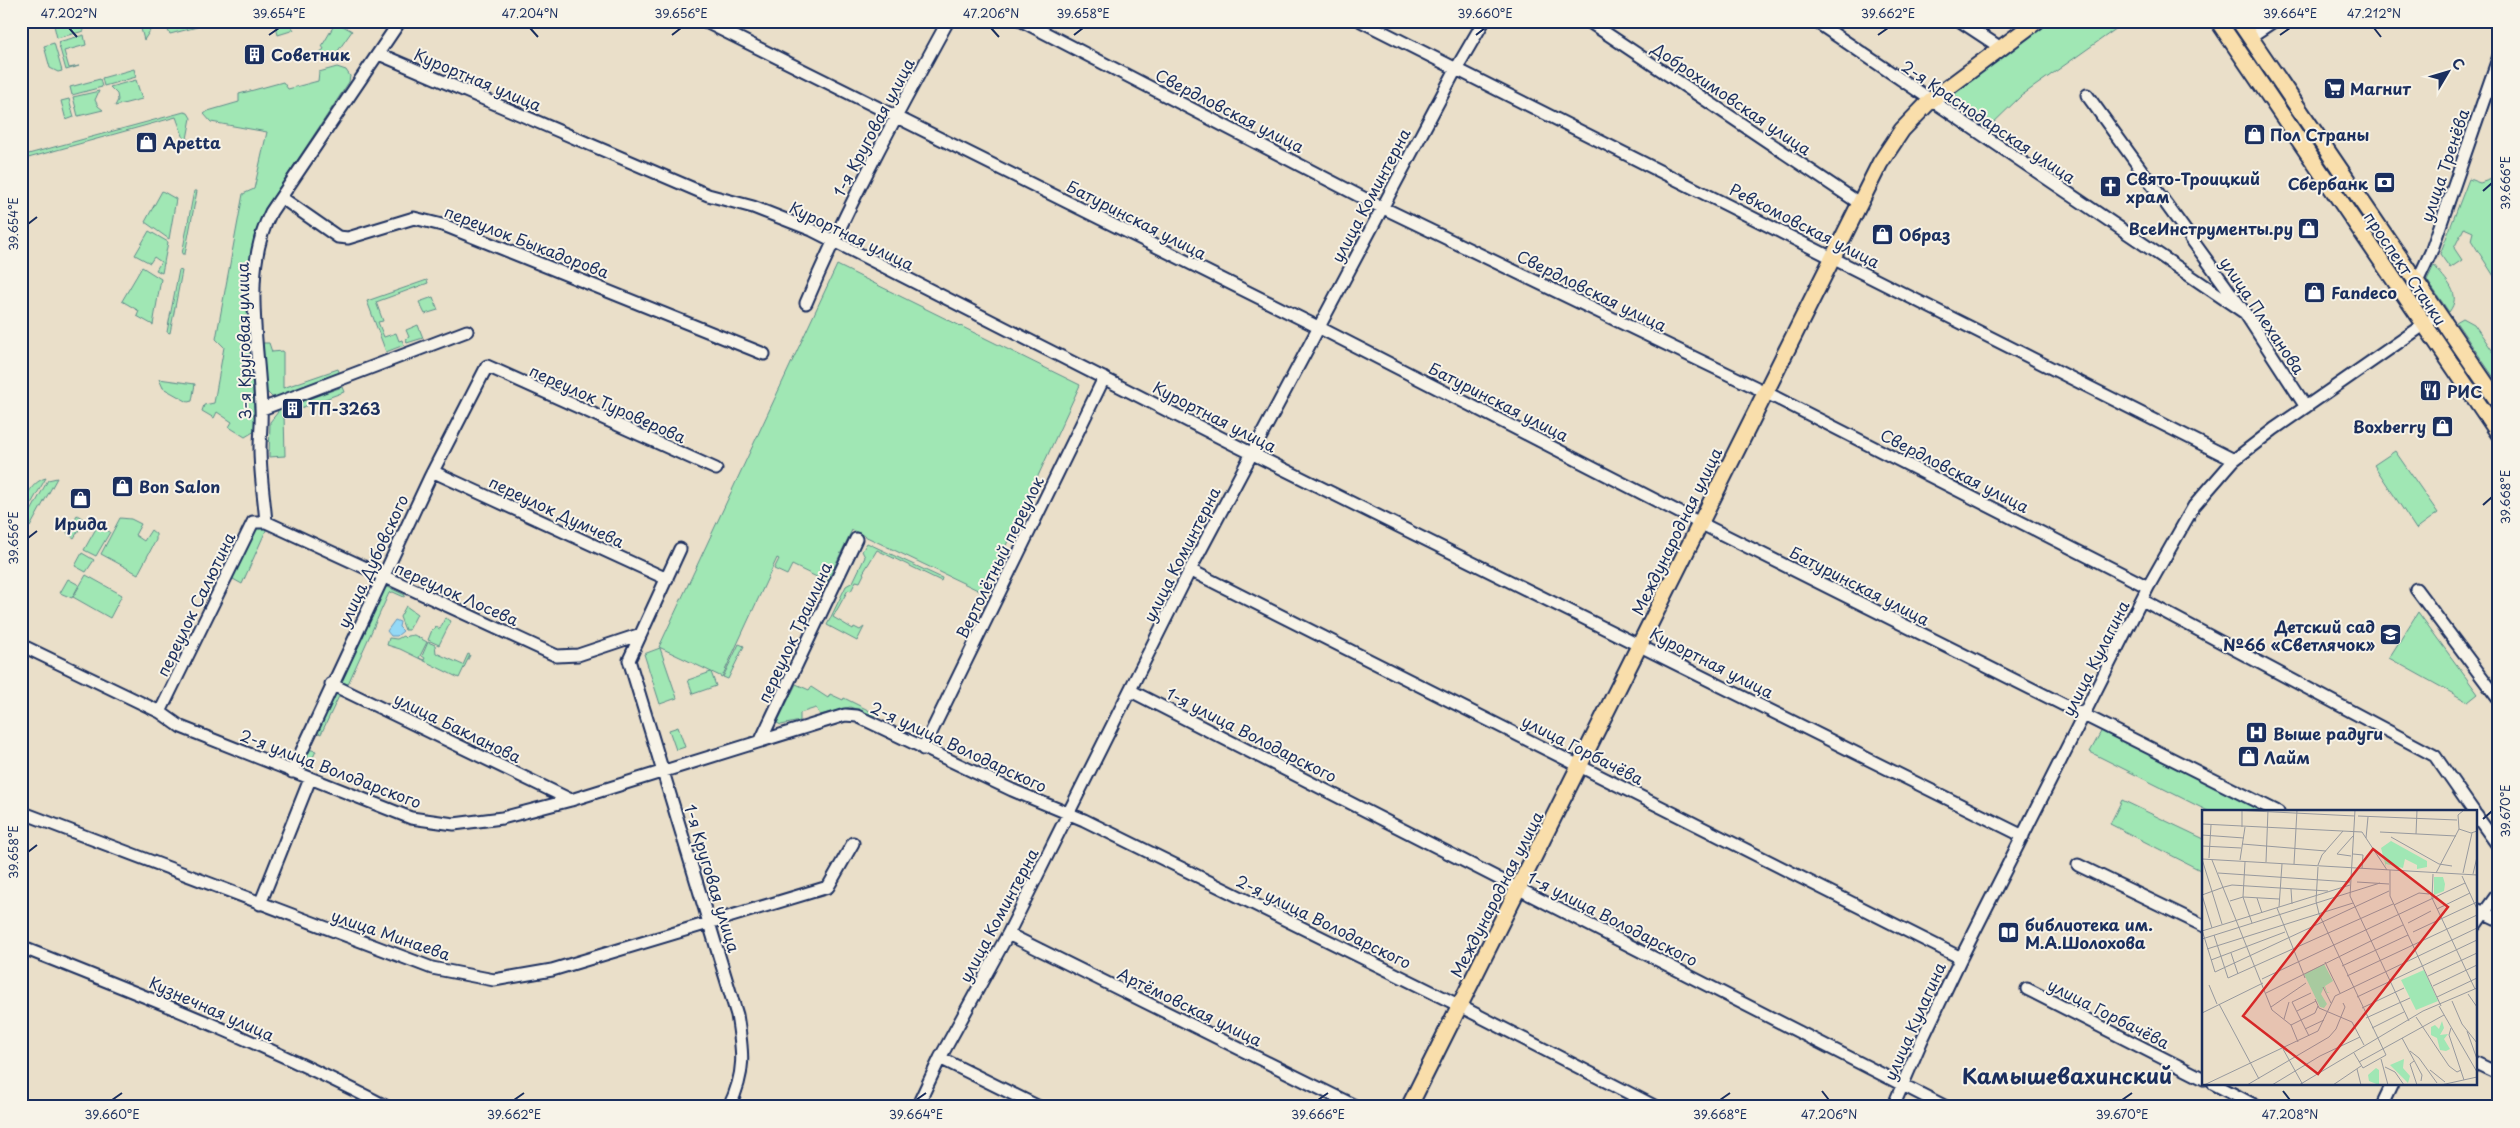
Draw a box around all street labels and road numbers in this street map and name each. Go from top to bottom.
street label: Доброхимовская улица [1647,35,1816,160]
street label: Курортная улица [411,41,545,117]
street label: 1-я Круговая улица [826,53,920,201]
street label: 2-я Краснодарская улица [1897,54,2081,188]
street label: Свердловская улица [1151,62,1309,158]
street label: улица Тренёва [2413,105,2475,225]
street label: улица Коминтерна [1324,124,1416,266]
street label: Батуринская улица [1063,173,1211,265]
street label: Ревкомовская улица [1726,177,1884,273]
street label: Курортная улица [786,194,918,276]
street label: переулок Быкадорова [441,199,613,283]
street label: проспект Стачки [2359,206,2453,330]
street label: Свердловская улица [1513,243,1671,337]
street label: улица Плеханова [2215,251,2311,379]
street label: 3-я Круговая улица [230,262,256,420]
street label: Батуринская улица [1425,355,1573,447]
street label: переулок Туроверова [526,358,690,448]
street label: Курортная улица [1149,374,1281,458]
street label: Свердловская улица [1876,422,2034,518]
street label: Международная улица [1625,443,1727,619]
street label: переулок Думчева [485,469,629,553]
street label: Вертолётный переулок [949,471,1049,642]
street label: улица Коминтерна [1136,482,1226,626]
street label: улица Дубовского [331,490,413,632]
street label: переулок Салютина [150,528,240,680]
street label: Батуринская улица [1786,539,1934,631]
street label: переулок Лосева [391,555,523,631]
street label: переулок Траилина [751,558,837,706]
street label: улица Кулагина [2055,596,2135,720]
street label: Курортная улица [1646,620,1778,704]
street label: 1-я улица Володарского [1163,681,1341,787]
street label: улица Бакланова [390,686,526,768]
street label: 2-я улица Володарского [867,694,1051,798]
street label: улица Горбачёва [1518,708,1648,790]
street label: 2-я улица Володарского [237,722,425,814]
street label: 1-я Круговая улица [679,801,747,955]
street label: Международная улица [1444,807,1548,981]
street label: улица Коминтерна [952,844,1044,986]
street label: 1-я улица Володарского [1524,865,1702,971]
street label: 2-я улица Володарского [1232,868,1416,974]
street label: улица Минаева [328,902,454,966]
street label: улица Кулагина [1877,958,1951,1084]
street label: Артёмовская улица [1114,961,1266,1051]
street label: Кузнечная улица [146,970,278,1046]
street label: улица Горбачёва [2044,972,2174,1054]

